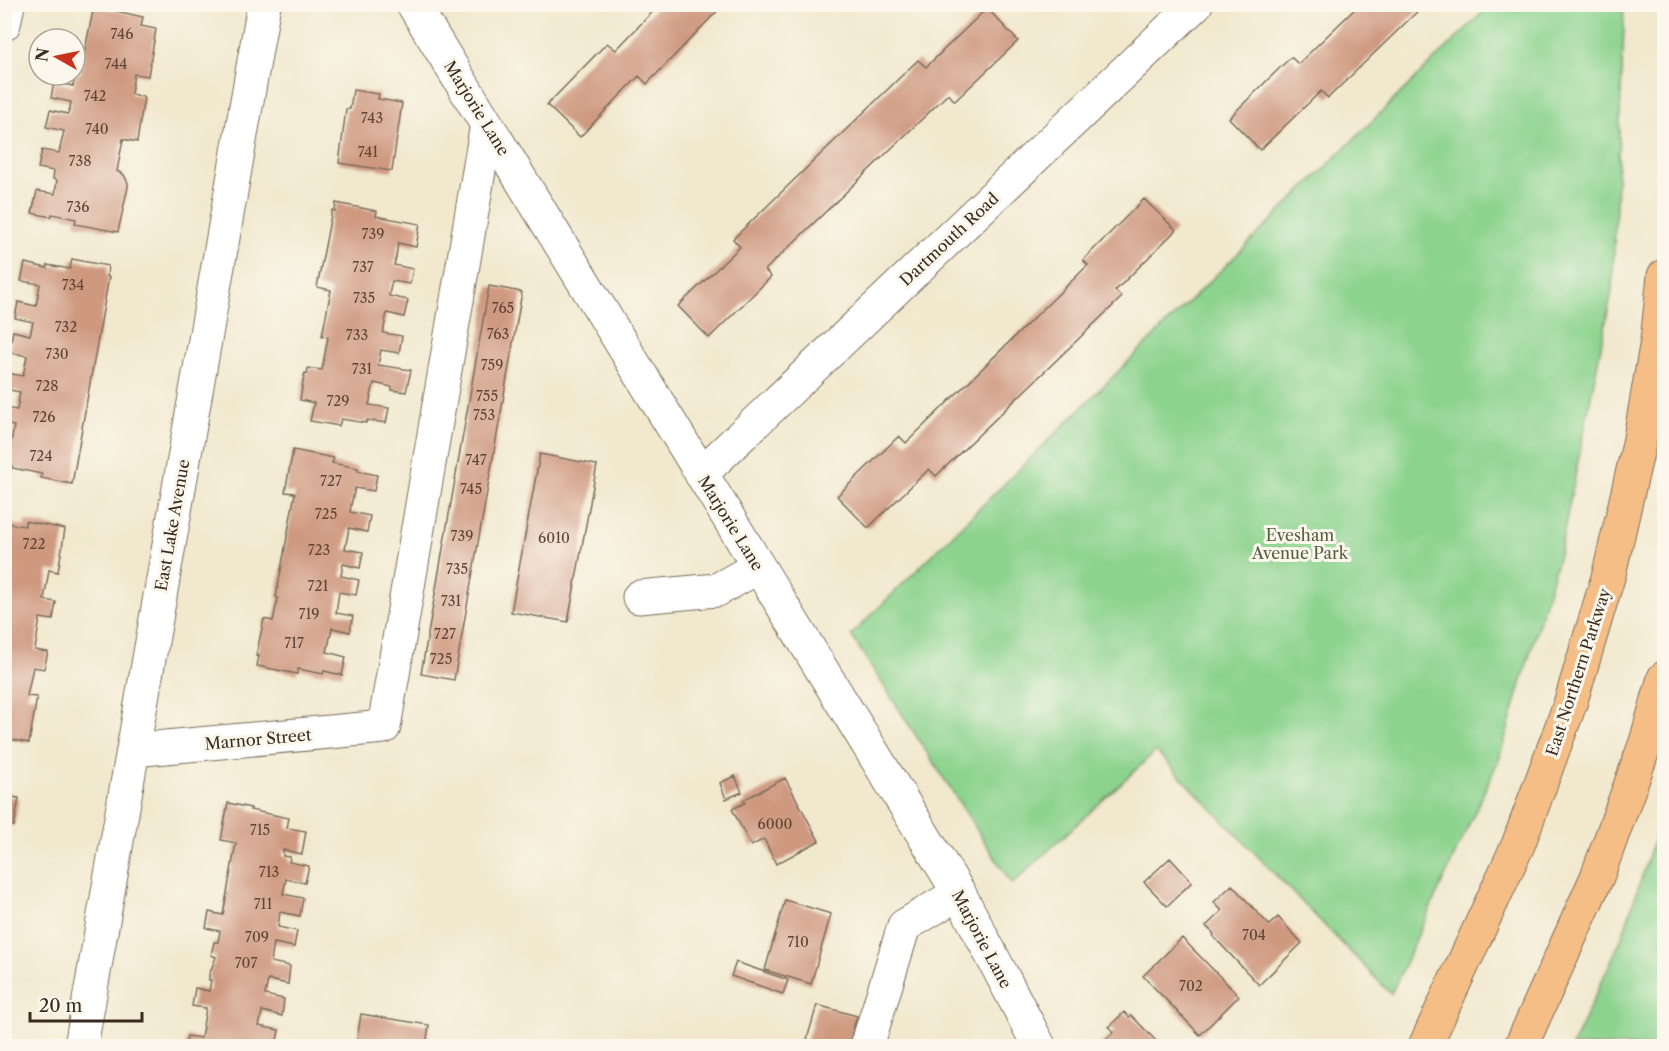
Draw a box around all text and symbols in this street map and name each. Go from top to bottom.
house number: 746 [111,25,133,43]
north arrow [27,27,87,87]
text: N [31,46,53,63]
house number: 744 [105,55,127,73]
street label: Marjorie Lane [440,57,514,159]
house number: 742 [84,87,106,105]
house number: 743 [361,109,383,127]
house number: 740 [85,120,109,138]
house number: 741 [358,143,378,161]
house number: 738 [69,152,91,170]
street label: Dartmouth Road [895,188,1003,290]
house number: 736 [67,198,89,216]
house number: 739 [362,225,384,243]
house number: 737 [352,258,374,276]
house number: 734 [62,276,84,294]
house number: 735 [353,289,375,307]
house number: 765 [492,299,514,317]
house number: 732 [55,318,77,336]
house number: 763 [487,325,509,343]
house number: 733 [346,326,368,344]
house number: 730 [45,345,69,363]
house number: 759 [481,356,503,374]
house number: 731 [352,360,372,378]
house number: 728 [35,377,59,395]
house number: 755 [476,387,498,405]
house number: 729 [326,392,350,410]
house number: 753 [473,406,495,424]
house number: 726 [32,408,56,426]
house number: 724 [29,447,53,465]
house number: 747 [465,451,487,469]
street label: East Lake Avenue [151,458,193,592]
house number: 727 [320,472,342,490]
street label: Marjorie Lane [694,472,768,574]
house number: 745 [460,480,482,498]
house number: 725 [315,505,337,523]
park label: Evesham Avenue Park [1251,525,1349,563]
house number: 739 [451,527,473,545]
house number: 6010 [538,529,570,547]
house number: 722 [23,535,46,553]
house number: 723 [308,541,330,559]
house number: 735 [446,560,468,578]
house number: 721 [308,577,329,595]
street label: East Northern Parkway [1541,584,1615,758]
house number: 731 [441,592,461,610]
house number: 719 [299,605,320,623]
house number: 727 [434,625,456,643]
house number: 717 [284,634,304,652]
house number: 725 [430,650,452,668]
street label: Marnor Street [204,724,313,754]
house number: 6000 [758,815,793,833]
house number: 715 [250,821,270,839]
house number: 713 [259,863,279,881]
street label: Marjorie Lane [948,886,1016,992]
house number: 711 [254,895,272,913]
house number: 704 [1242,926,1266,944]
house number: 709 [245,928,269,946]
house number: 710 [787,933,809,951]
house number: 707 [235,954,257,972]
house number: 702 [1179,977,1203,995]
scale bar [30,985,142,1023]
text: 20 m [39,995,83,1017]

